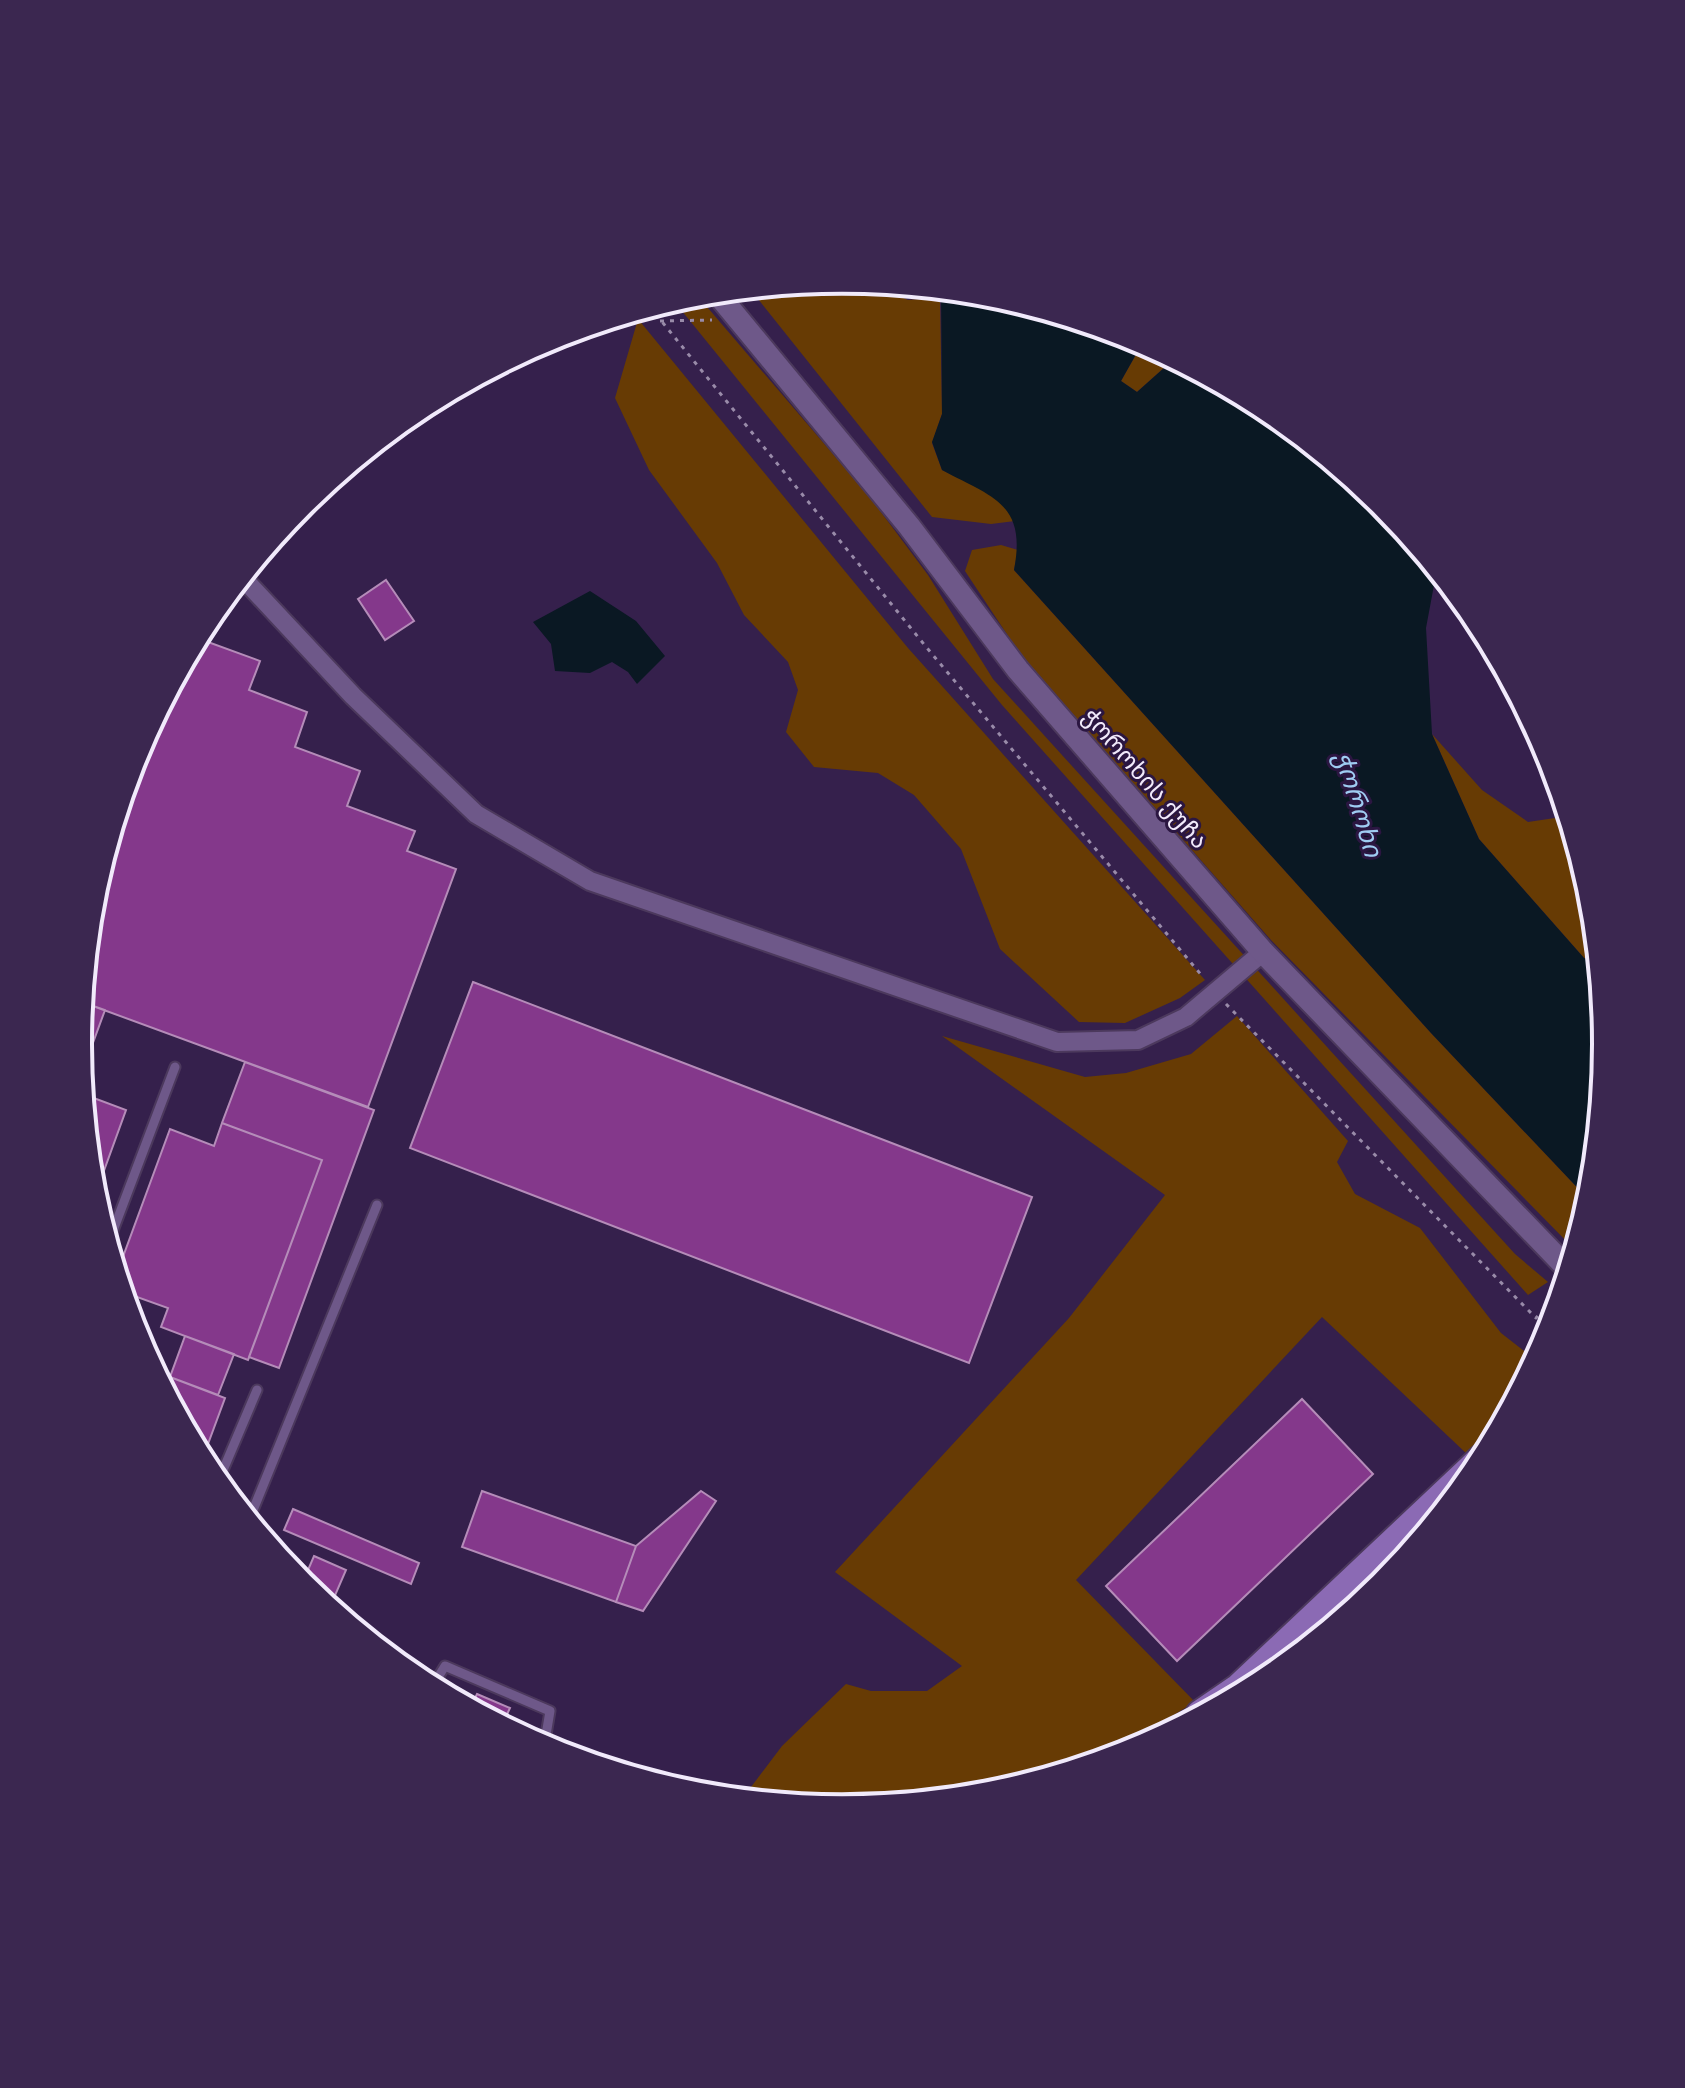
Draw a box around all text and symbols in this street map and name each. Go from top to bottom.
street label: ჭოროხის ქუჩა [1077,702,1215,854]
water label: ჭოროხი [1327,748,1391,862]

